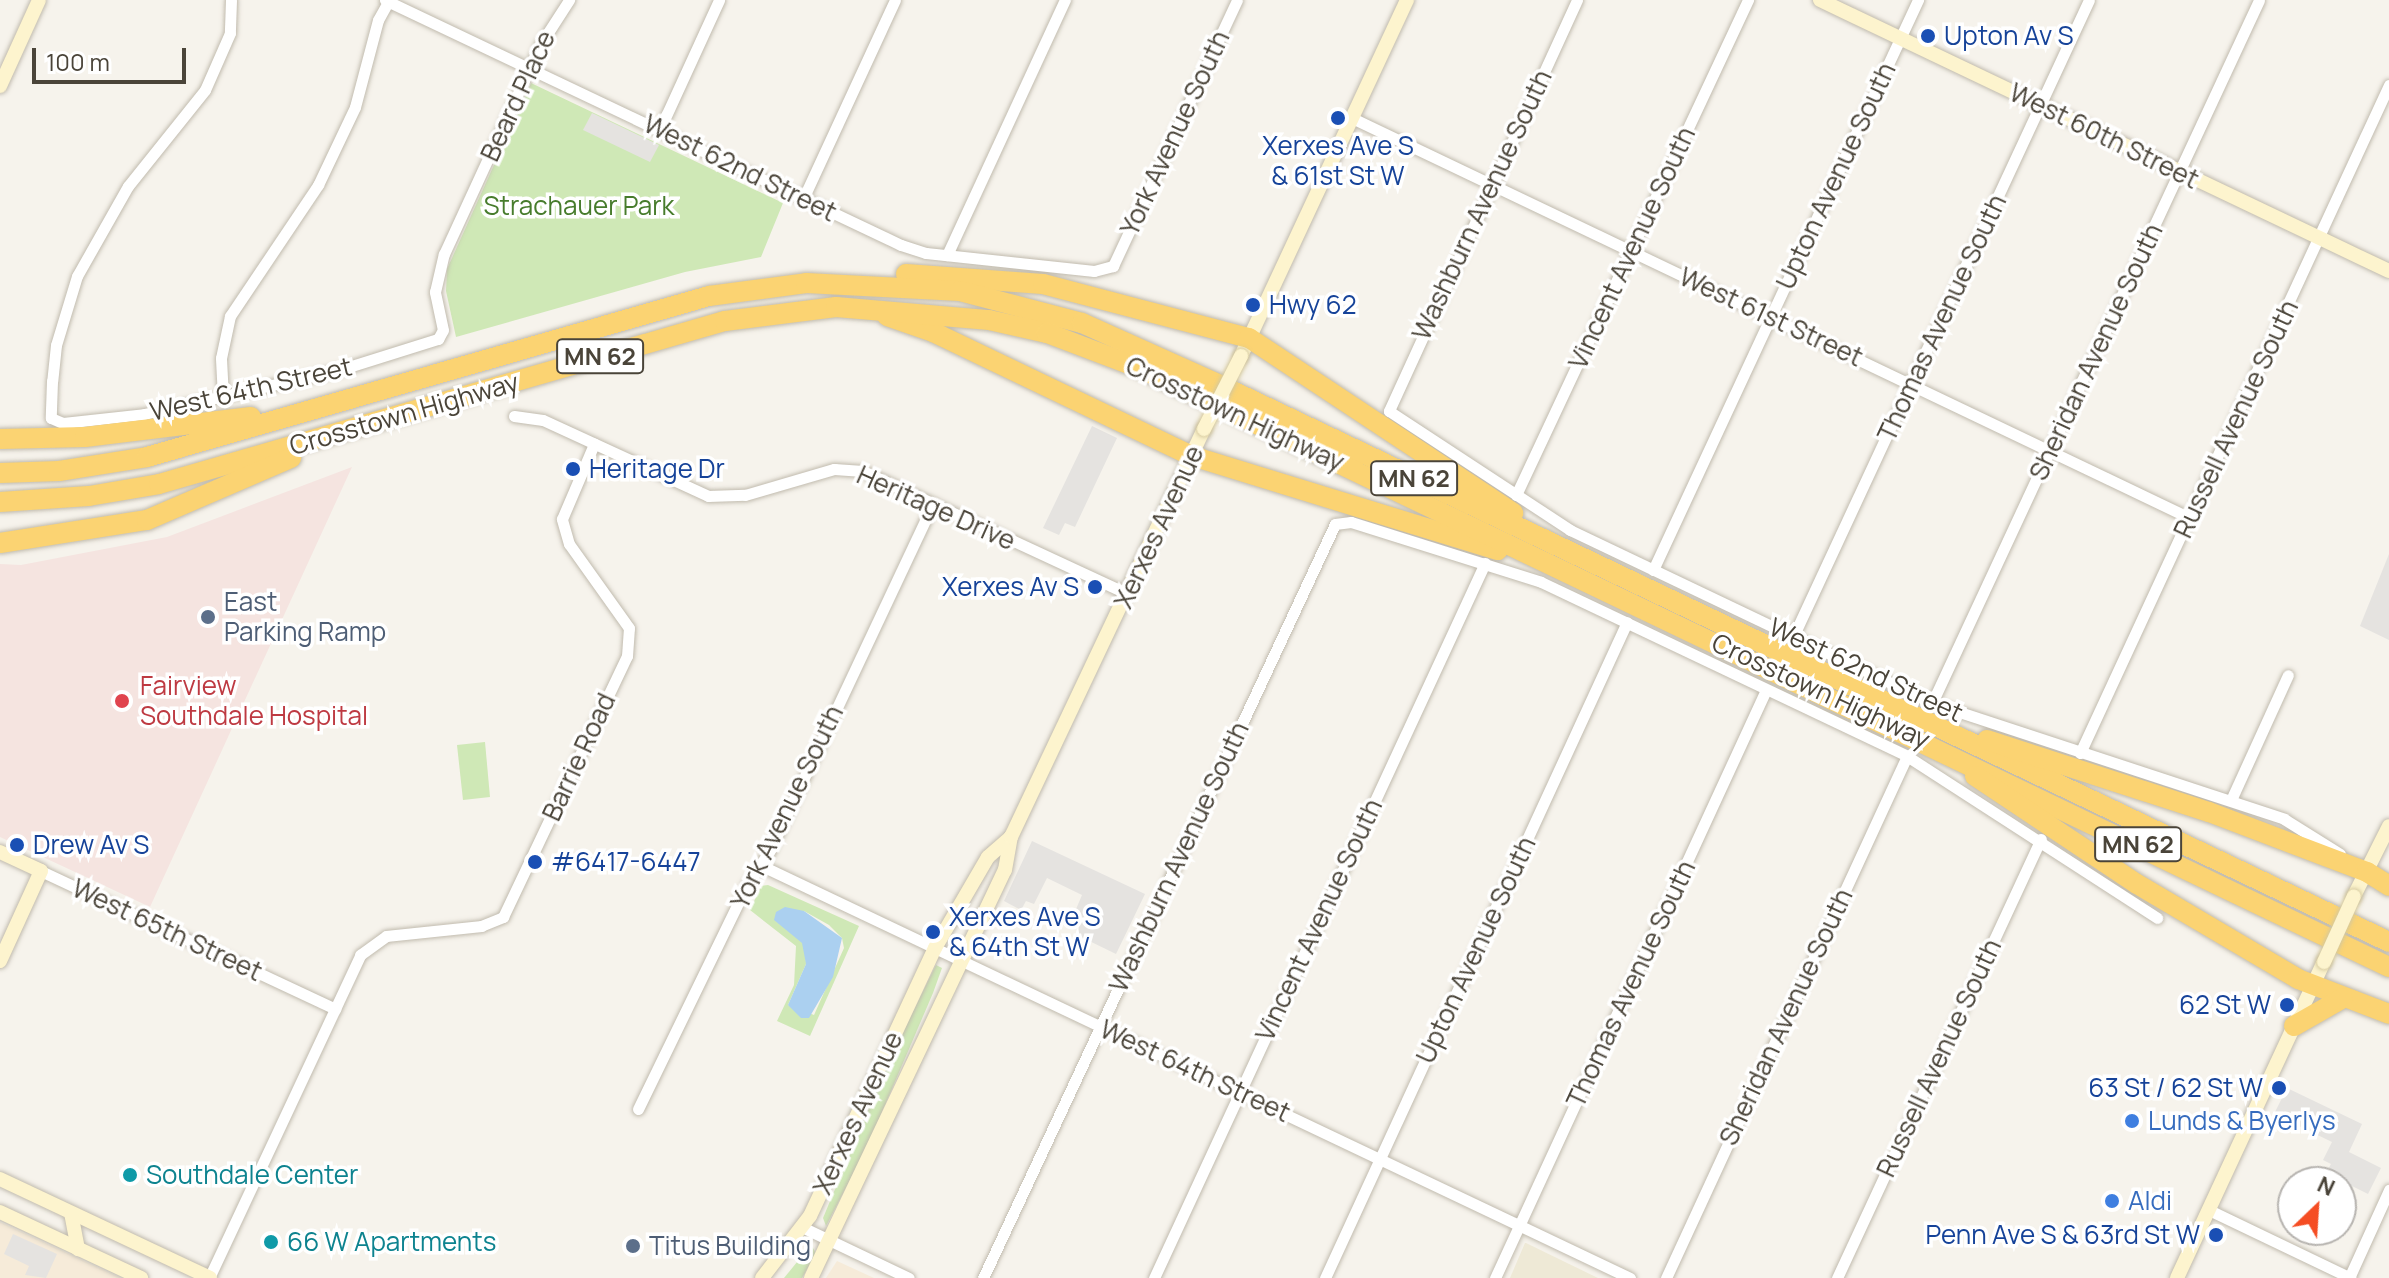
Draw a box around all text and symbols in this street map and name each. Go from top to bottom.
place label: Upton Av S [1944,20,2073,52]
street label: Beard Place [474,26,562,166]
street label: York Avenue South [1114,26,1236,240]
marker: Upton Av S [1919,27,1937,45]
scale bar [36,32,190,82]
text: 100 m [46,45,110,78]
street label: Upton Avenue South [1770,58,1902,294]
street label: Washburn Avenue South [1406,65,1558,345]
street label: West 60th Street [2004,77,2204,195]
street label: West 62nd Street [639,108,841,228]
marker: Xerxes Ave S & 61st St W [1329,109,1347,127]
street label: Vincent Avenue South [1562,122,1702,374]
place label: Xerxes Ave S & 61st St W [1262,130,1414,192]
park label: Strachauer Park [483,190,675,222]
street label: Thomas Avenue South [1871,190,2013,446]
street label: Sheridan Avenue South [2023,219,2169,485]
street label: West 61st Street [1674,261,1868,373]
place label: Hwy 62 [1269,289,1356,321]
street label: Russell Avenue South [2167,295,2305,543]
marker: Hwy 62 [1244,296,1262,314]
road number: MN 62 [556,336,644,376]
street label: Crosstown Highway [1121,350,1349,478]
street label: West 64th Street [147,351,355,427]
street label: Crosstown Highway [286,366,522,462]
street label: Xerxes Avenue [1108,441,1210,613]
place label: Heritage Dr [589,453,725,485]
road number: MN 62 [1370,458,1458,498]
street label: Heritage Drive [852,459,1020,557]
marker: Heritage Dr [564,460,582,478]
place label: Xerxes Av S [942,571,1079,603]
marker: Xerxes Av S [1086,578,1104,596]
place label: East Parking Ramp [224,586,386,648]
marker: East Parking Ramp [199,608,217,626]
street label: West 62nd Street [1764,611,1968,729]
street label: Crosstown Highway [1707,627,1935,755]
place label: Fairview Southdale Hospital [140,670,368,732]
street label: Barrie Road [536,688,622,826]
marker: Fairview Southdale Hospital [111,690,133,712]
street label: York Avenue South [724,700,850,914]
street label: Washburn Avenue South [1103,717,1255,997]
street label: Vincent Avenue South [1249,794,1389,1046]
road number: MN 62 [2094,824,2182,864]
place label: Drew Av S [33,829,149,861]
street label: Upton Avenue South [1410,832,1542,1068]
marker: Drew Av S [8,836,26,854]
place label: #6417-6447 [551,846,701,878]
marker: #6417-6447 [526,853,544,871]
street label: Thomas Avenue South [1560,856,1702,1112]
street label: West 65th Street [67,872,267,988]
street label: Sheridan Avenue South [1713,884,1859,1150]
place label: Xerxes Ave S & 64th St W [949,901,1101,962]
marker: Xerxes Ave S & 64th St W [924,923,942,941]
street label: Russell Avenue South [1870,934,2008,1182]
place label: 62 St W [2179,989,2271,1021]
marker: 62 St W [2278,996,2296,1014]
street label: West 64th Street [1095,1013,1295,1129]
street label: Xerxes Avenue [807,1027,909,1199]
place label: 63 St / 62 St W [2088,1072,2263,1104]
marker: 63 St / 62 St W [2270,1079,2288,1097]
place label: Lunds & Byerlys [2148,1105,2336,1137]
marker: Lunds & Byerlys [2123,1112,2141,1130]
place label: Southdale Center [146,1159,358,1191]
marker: Southdale Center [121,1166,139,1184]
north arrow [2277,1166,2357,1246]
text: N [2313,1169,2340,1203]
place label: Aldi [2128,1185,2172,1217]
marker: Aldi [2103,1192,2121,1210]
place label: Penn Ave S & 63rd St W [1925,1219,2200,1251]
place label: 66 W Apartments [287,1226,496,1258]
marker: Penn Ave S & 63rd St W [2207,1226,2225,1244]
place label: Titus Building [649,1230,811,1262]
marker: 66 W Apartments [262,1233,280,1251]
marker: Titus Building [624,1237,642,1255]

